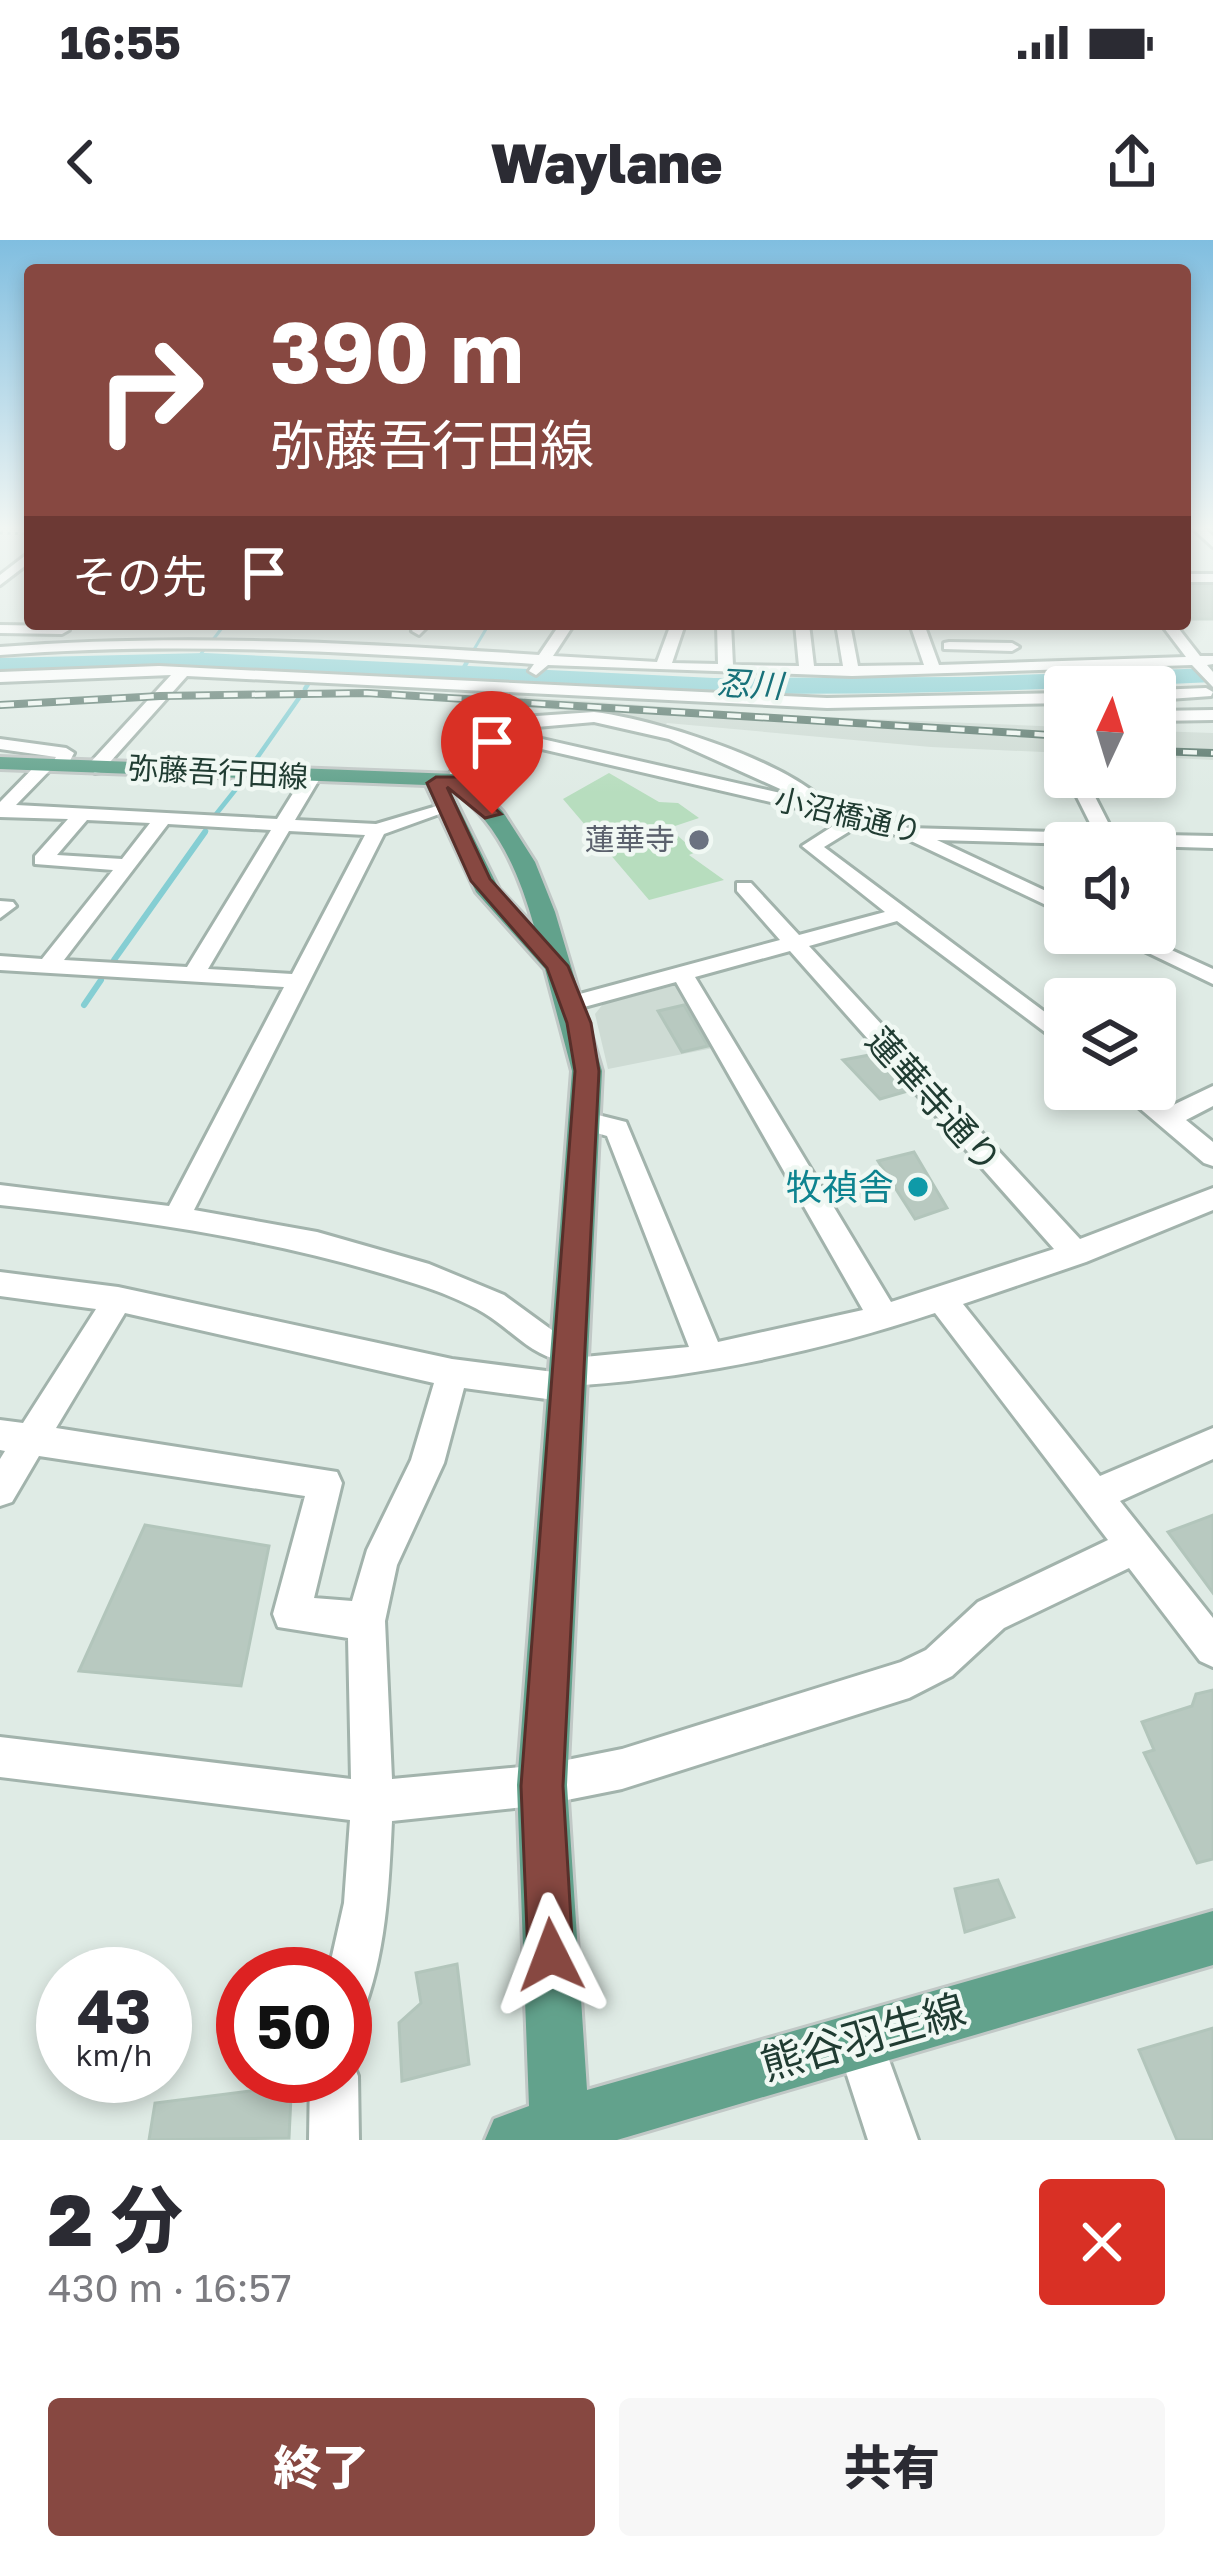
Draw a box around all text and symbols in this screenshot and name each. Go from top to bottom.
text: 16:55 [60,15,181,69]
icon: back [48,129,114,195]
icon: share [1099,129,1165,195]
text: Waylane [491,130,722,195]
text: 390 m [270,301,524,401]
icon: right [72,312,228,468]
text: 弥藤吾行田線 [270,412,594,477]
icon: arrive [231,540,297,606]
text: その先 [72,549,207,603]
water label: 忍川 [716,662,787,705]
north arrow [1044,666,1176,798]
map controls [1044,666,1176,1110]
pin [441,691,543,814]
icon: arrive [459,709,525,775]
street label: 弥藤吾行田線 [127,749,309,795]
street label: 小沼橋通り [771,781,925,849]
place label: 蓮華寺 [585,821,675,857]
button: sound [1044,822,1176,954]
marker: 蓮華寺 [686,827,712,853]
button: layers [1044,978,1176,1110]
street label: 蓮華寺通り [858,1018,1011,1181]
place label: 牧禎舎 [786,1165,894,1208]
marker: 牧禎舎 [905,1174,931,1200]
position arrow [488,1892,614,2018]
speed limit sign: 50 [216,1947,372,2103]
text: 43 [77,1974,151,2046]
street label: 熊谷羽生線 [755,1983,971,2089]
text: km/h [76,2037,152,2073]
text: 2 分 [48,2175,183,2262]
button: close [1039,2179,1165,2305]
text: 430 m · 16:57 [48,2264,292,2311]
button: 終了 [48,2398,595,2536]
button: 共有 [619,2398,1165,2536]

